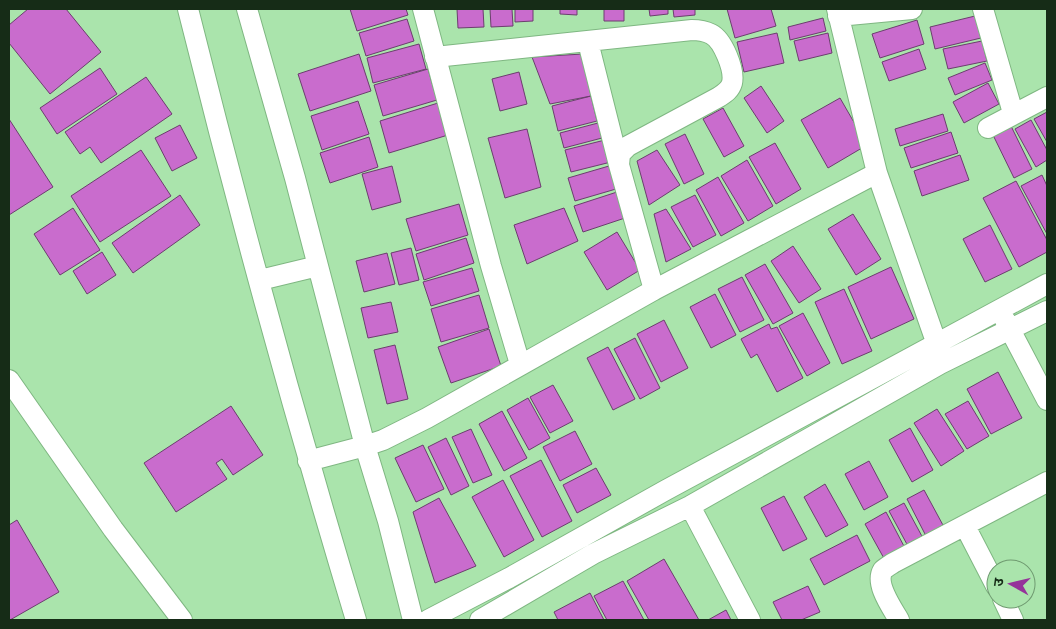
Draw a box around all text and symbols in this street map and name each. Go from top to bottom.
north arrow [986,559,1036,609]
text: उ [990,576,1007,587]

